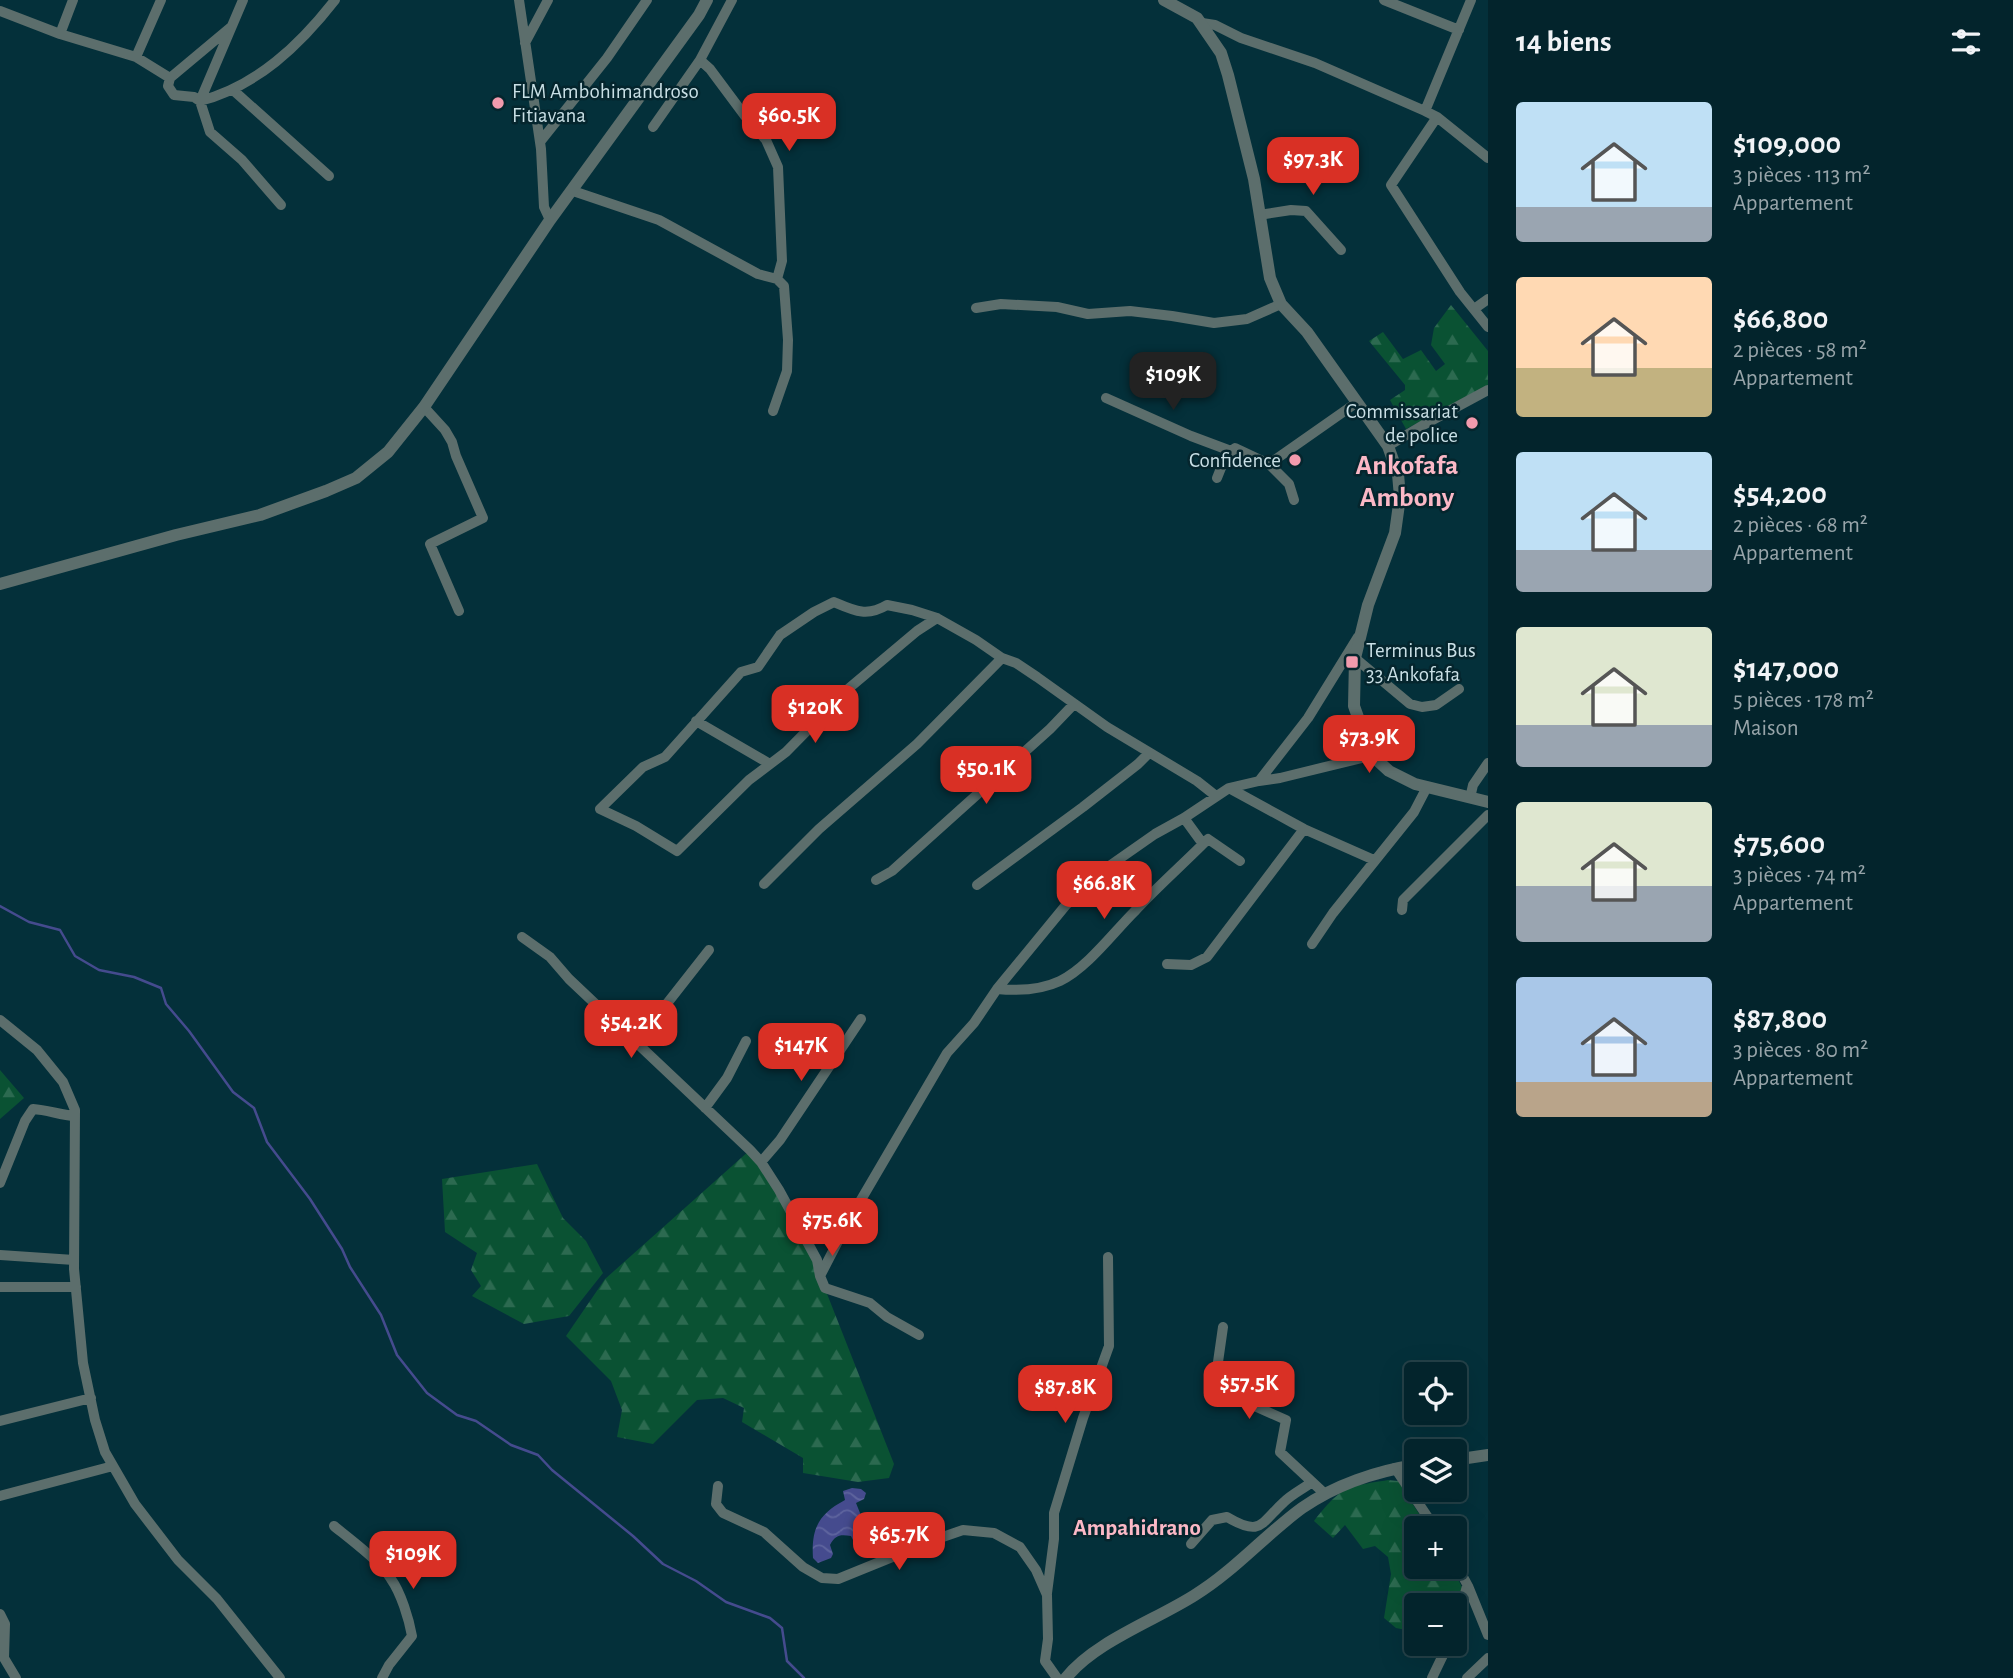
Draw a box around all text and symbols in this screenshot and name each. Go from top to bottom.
icon: filters [1947,23,1985,61]
text: 14 biens [1516,27,1612,57]
place label: FLM Ambohimandroso Fitiavana [512,81,699,126]
pin: $60.5K [732,94,846,153]
marker: FLM Ambohimandroso Fitiavana [490,95,506,111]
text: $60.5K [758,104,820,127]
text: $109,000 [1733,129,1841,159]
icon: home [1572,130,1656,214]
pin: $97.3K [1256,138,1370,197]
text: $97.3K [1283,148,1343,171]
text: 3 pièces · 113 m² [1733,164,1871,187]
text: Appartement [1733,192,1853,215]
text: $66,800 [1733,304,1828,334]
icon: home [1572,305,1656,389]
text: 2 pièces · 58 m² [1733,339,1867,362]
pin: $109K [1124,352,1222,412]
text: $109K [1145,363,1201,386]
text: Appartement [1733,367,1853,390]
place label: Commissariat de police [1346,401,1458,446]
marker: Commissariat de police [1464,415,1480,431]
place label: Confidence [1189,450,1281,471]
marker: Confidence [1287,452,1303,468]
district label: Ankofafa Ambony [1356,452,1458,512]
text: $54,200 [1733,479,1827,509]
icon: home [1572,480,1656,564]
text: 2 pièces · 68 m² [1733,514,1868,537]
text: Appartement [1733,542,1853,565]
place label: Terminus Bus 33 Ankofafa [1366,640,1476,685]
marker: Terminus Bus 33 Ankofafa [1344,654,1360,670]
text: $147,000 [1733,654,1839,684]
icon: home [1572,655,1656,739]
pin: $120K [766,686,864,745]
text: 5 pièces · 178 m² [1733,689,1874,712]
text: $120K [788,696,842,719]
pin: $73.9K [1312,716,1426,775]
text: Maison [1733,717,1799,740]
text: $73.9K [1339,726,1399,749]
pin: $50.1K [929,746,1043,806]
text: $50.1K [956,757,1016,780]
text: $75,600 [1733,829,1825,859]
icon: home [1572,830,1656,914]
pin: $66.8K [1047,862,1161,921]
text: 3 pièces · 74 m² [1733,864,1866,887]
text: $66.8K [1073,872,1135,895]
text: Appartement [1733,892,1853,915]
pin: $54.2K [574,1000,688,1060]
text: $87,800 [1733,1004,1827,1034]
icon: home [1572,1005,1656,1089]
text: $54.2K [600,1011,662,1034]
pin: $147K [752,1024,850,1083]
text: $147K [774,1034,828,1057]
text: 3 pièces · 80 m² [1733,1039,1868,1062]
text: Appartement [1733,1067,1853,1090]
pin: $75.6K [775,1198,889,1258]
text: $75.6K [802,1209,862,1232]
pin: $57.5K [1192,1362,1306,1421]
map controls [1404,1362,1467,1656]
button: locate [1404,1362,1467,1425]
pin: $87.8K [1008,1366,1122,1425]
text: $57.5K [1220,1372,1278,1395]
text: $87.8K [1034,1376,1096,1399]
button: layers [1404,1439,1467,1502]
pin: $65.7K [842,1512,956,1572]
button: + [1404,1516,1467,1579]
district label: Ampahidrano [1073,1517,1201,1540]
text: $65.7K [869,1523,929,1546]
pin: $109K [364,1532,462,1591]
text: $109K [385,1542,441,1565]
button: − [1404,1593,1467,1656]

